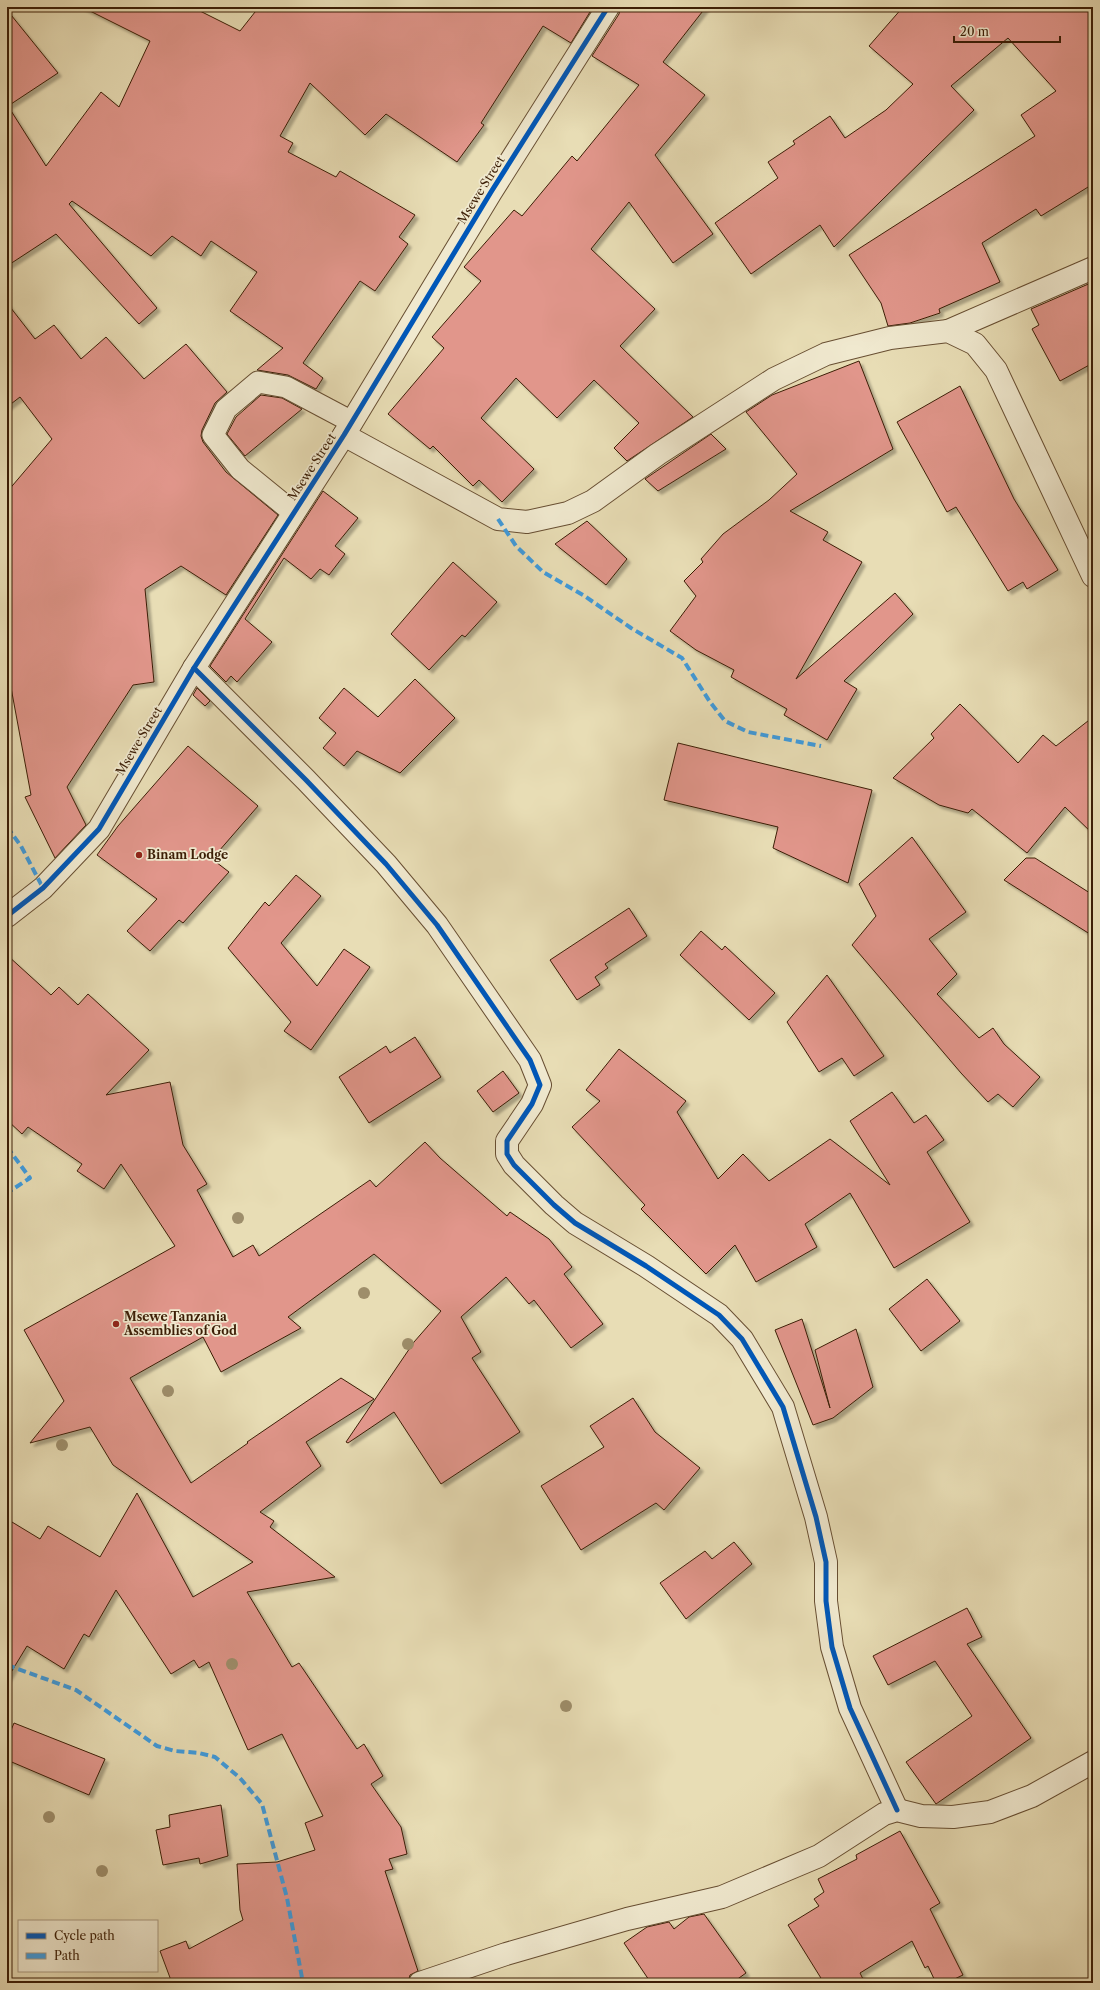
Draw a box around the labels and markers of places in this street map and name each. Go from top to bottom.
place label: Binam Lodge [147,847,228,862]
marker: Binam Lodge [134,850,144,860]
place label: Msewe Tanzania Assemblies of God [123,1309,237,1338]
marker: Msewe Tanzania Assemblies of God [111,1319,121,1329]

